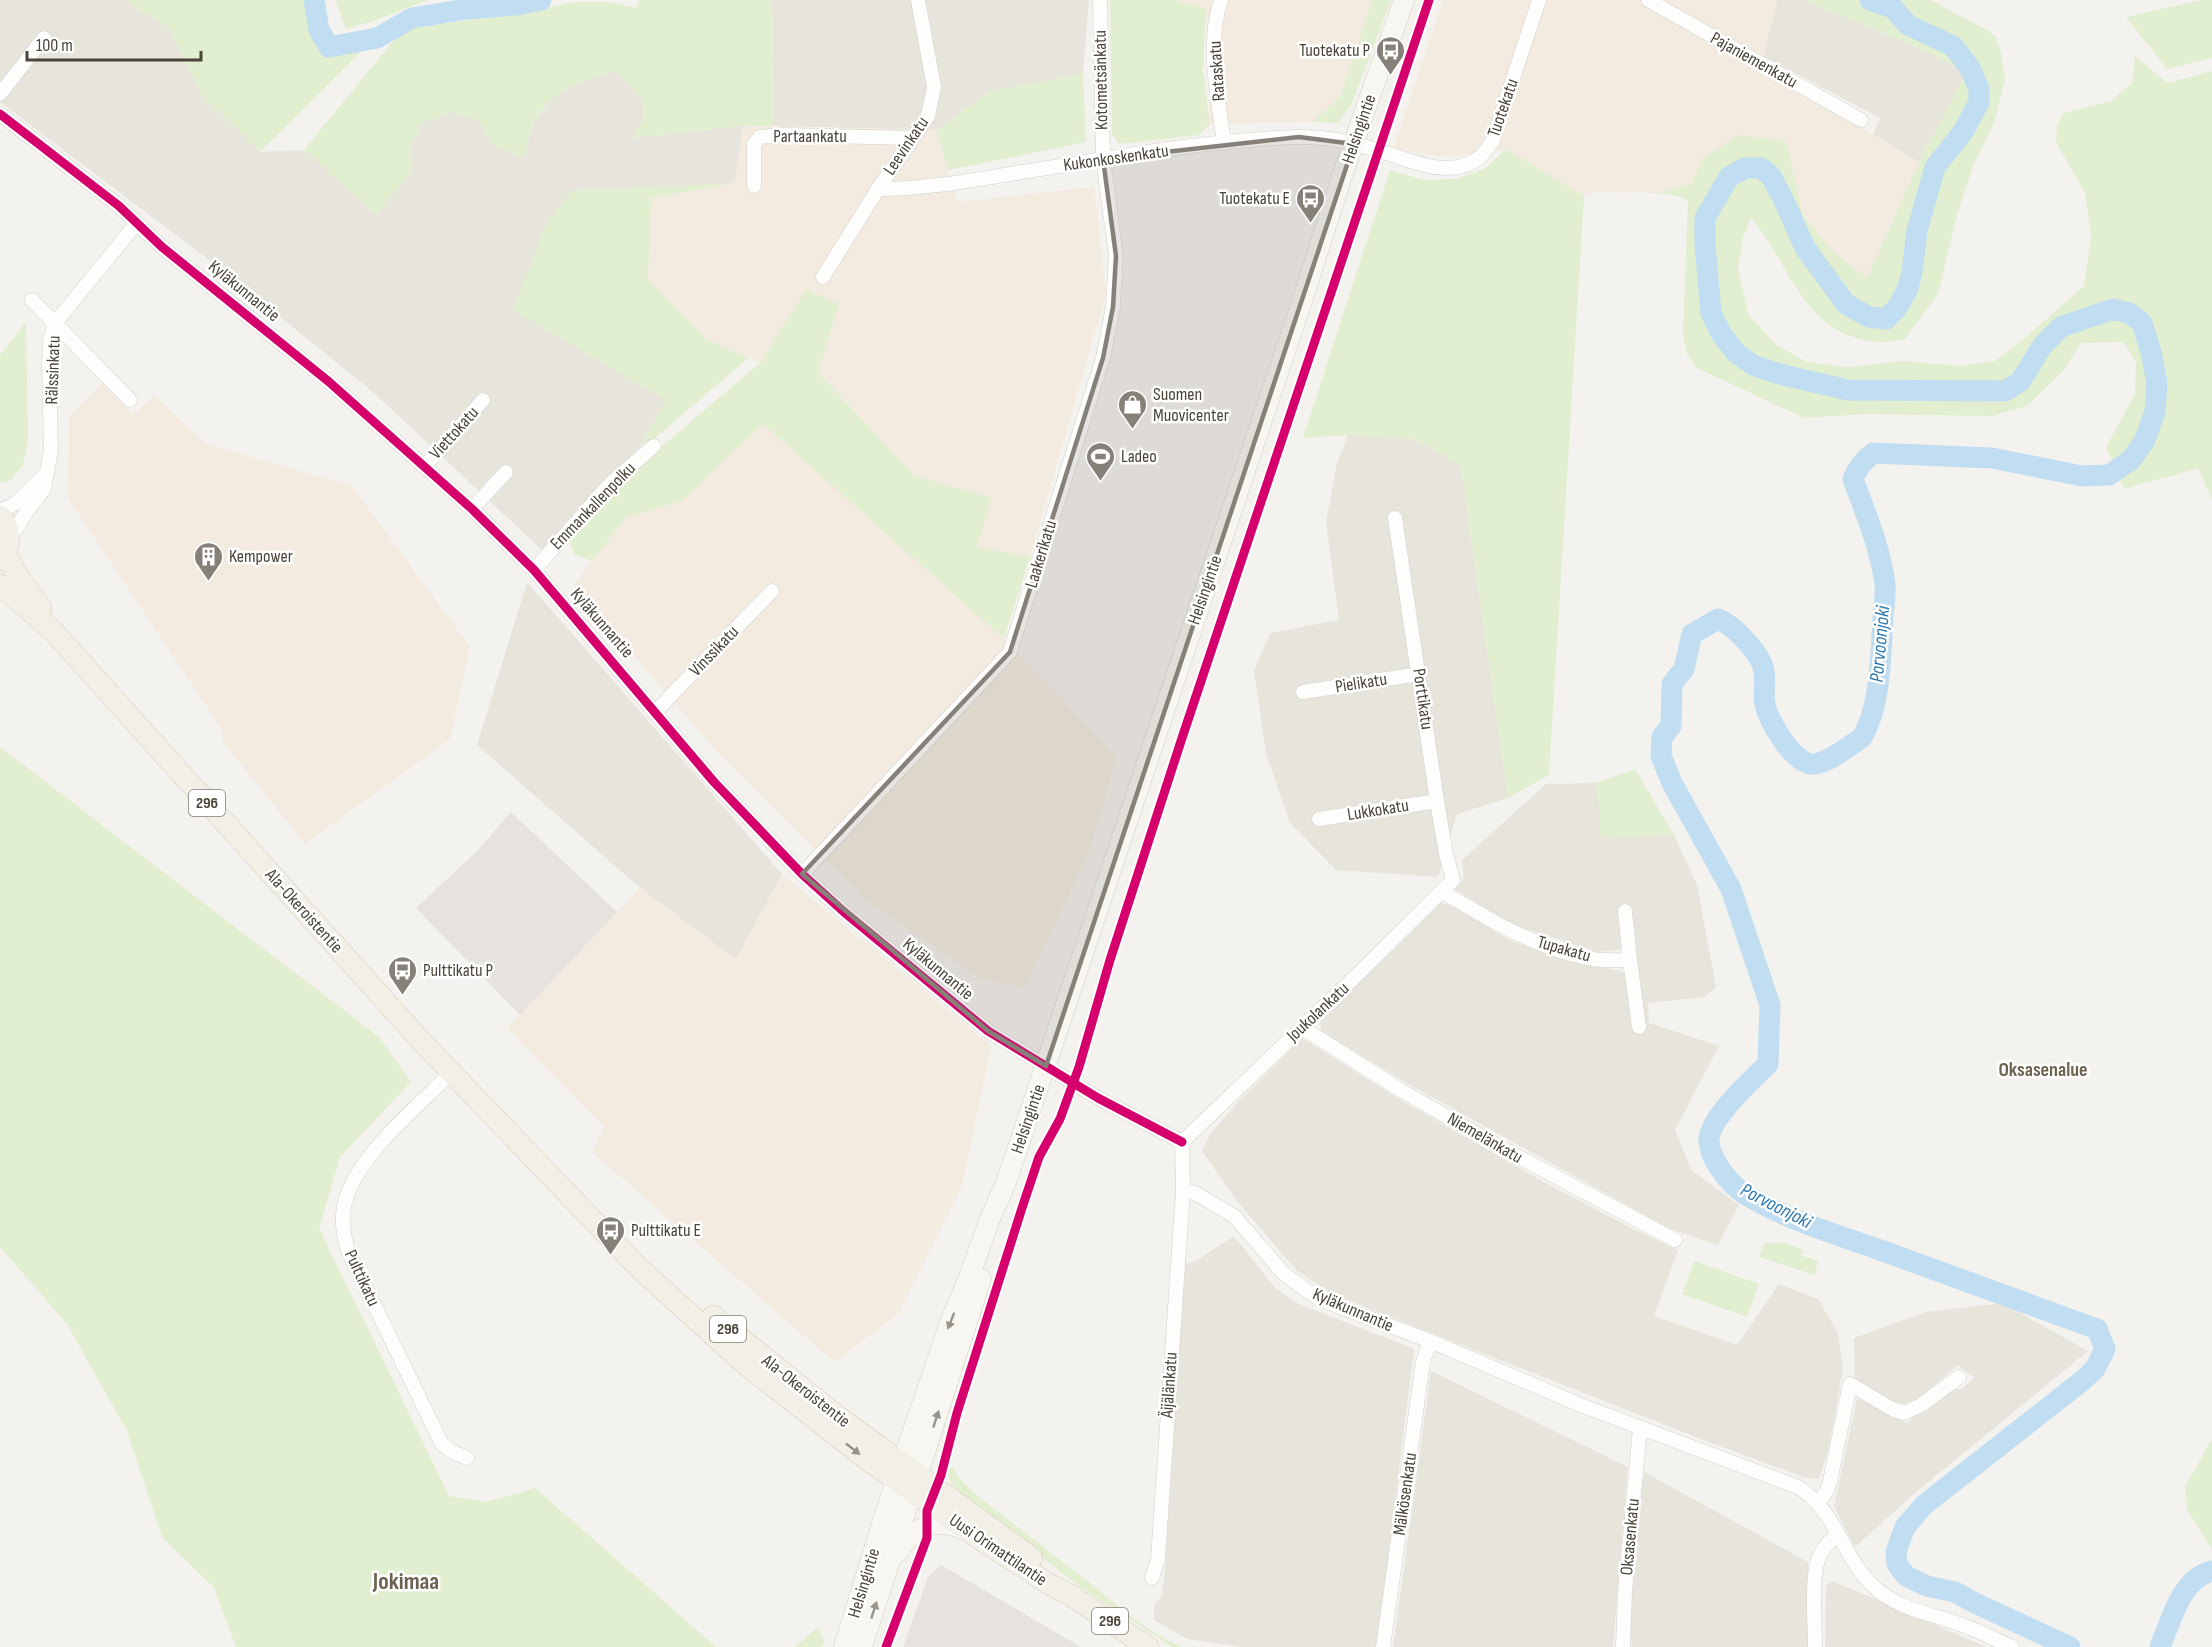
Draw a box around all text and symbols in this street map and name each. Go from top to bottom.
scale bar [27,24,201,62]
street label: Pajaniemenkatu [1707,28,1801,92]
street label: Kotometsänkatu [1090,30,1112,130]
bus stop icon: Tuotekatu P [1375,34,1407,76]
text: 100 m [36,35,73,56]
street label: Rataskatu [1204,40,1230,102]
place label: Tuotekatu P [1299,40,1370,61]
street label: Tuotekatu [1483,76,1523,140]
street label: Helsingintie [1337,92,1381,166]
street label: Leevinkatu [879,113,933,179]
street label: Partaankatu [773,126,847,147]
street label: Kukonkoskenkatu [1062,140,1170,176]
bus stop icon: Tuotekatu E [1295,182,1327,224]
place label: Tuotekatu E [1219,188,1290,209]
street label: Kyläkunnantie [204,256,284,326]
street label: Rälssinkatu [41,335,65,405]
place label: Suomen Muovicenter [1153,384,1229,426]
shop icon: Suomen Muovicenter [1116,388,1148,430]
street label: Viettokatu [425,402,483,464]
sports icon: Ladeo [1084,440,1116,482]
place label: Ladeo [1121,446,1157,467]
street label: Emmankallenpolku [546,458,640,554]
street label: Laakerikatu [1021,518,1061,590]
building icon: Kempower [192,540,224,582]
place label: Kempower [229,546,293,567]
street label: Helsingintie [1183,553,1227,627]
street label: Kyläkunnantie [566,584,638,662]
water label: Porvoonjoki [1865,603,1895,683]
street label: Vinssikatu [685,621,743,681]
street label: Porttikatu [1408,667,1438,731]
street label: Pielikatu [1334,669,1388,697]
road number: 296 [189,790,225,816]
street label: Lukkokatu [1346,795,1410,825]
street label: Ala-Okeroistentie [260,864,347,957]
street label: Tupakatu [1535,931,1593,967]
street label: Kyläkunnantie [898,933,978,1005]
bus stop icon: Pulttikatu P [386,954,418,996]
place label: Pulttikatu P [423,960,493,981]
street label: Joukolankatu [1282,978,1354,1047]
district label: Oksasenalue [1998,1058,2088,1082]
street label: Helsingintie [1006,1082,1050,1156]
street label: Niemelänkatu [1444,1108,1526,1168]
water label: Porvoonjoki [1736,1178,1817,1235]
bus stop icon: Pulttikatu E [594,1214,626,1256]
place label: Pulttikatu E [631,1220,701,1241]
street label: Pulttikatu [340,1247,384,1309]
street label: Kyläkunnantie [1310,1284,1396,1336]
one-way arrow [946,1312,956,1330]
road number: 296 [710,1316,746,1342]
street label: Ala-Okeroistentie [757,1349,854,1432]
street label: Äijälänkatu [1156,1351,1182,1420]
one-way arrow [932,1410,942,1428]
one-way arrow [846,1442,861,1454]
street label: Mälkösenkatu [1389,1451,1421,1537]
street label: Oksasenkatu [1616,1498,1644,1576]
street label: Uusi Orimattilantie [945,1510,1051,1590]
street label: Helsingintie [843,1546,885,1620]
district label: Jokimaa [372,1567,439,1596]
one-way arrow [870,1601,879,1619]
road number: 296 [1092,1608,1128,1634]

